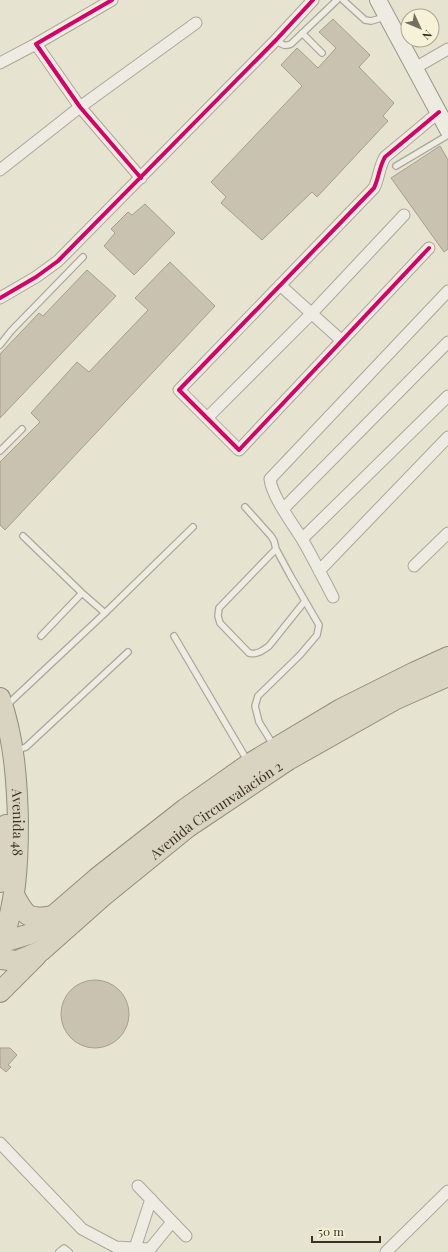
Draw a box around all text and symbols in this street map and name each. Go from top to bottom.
north arrow [400,8,440,48]
text: N [419,27,436,43]
street label: Avenida Circunvalación 2 [145,756,286,864]
street label: Avenida 48 [8,787,28,856]
scale bar [312,1218,380,1244]
text: 50 m [318,1223,344,1239]

